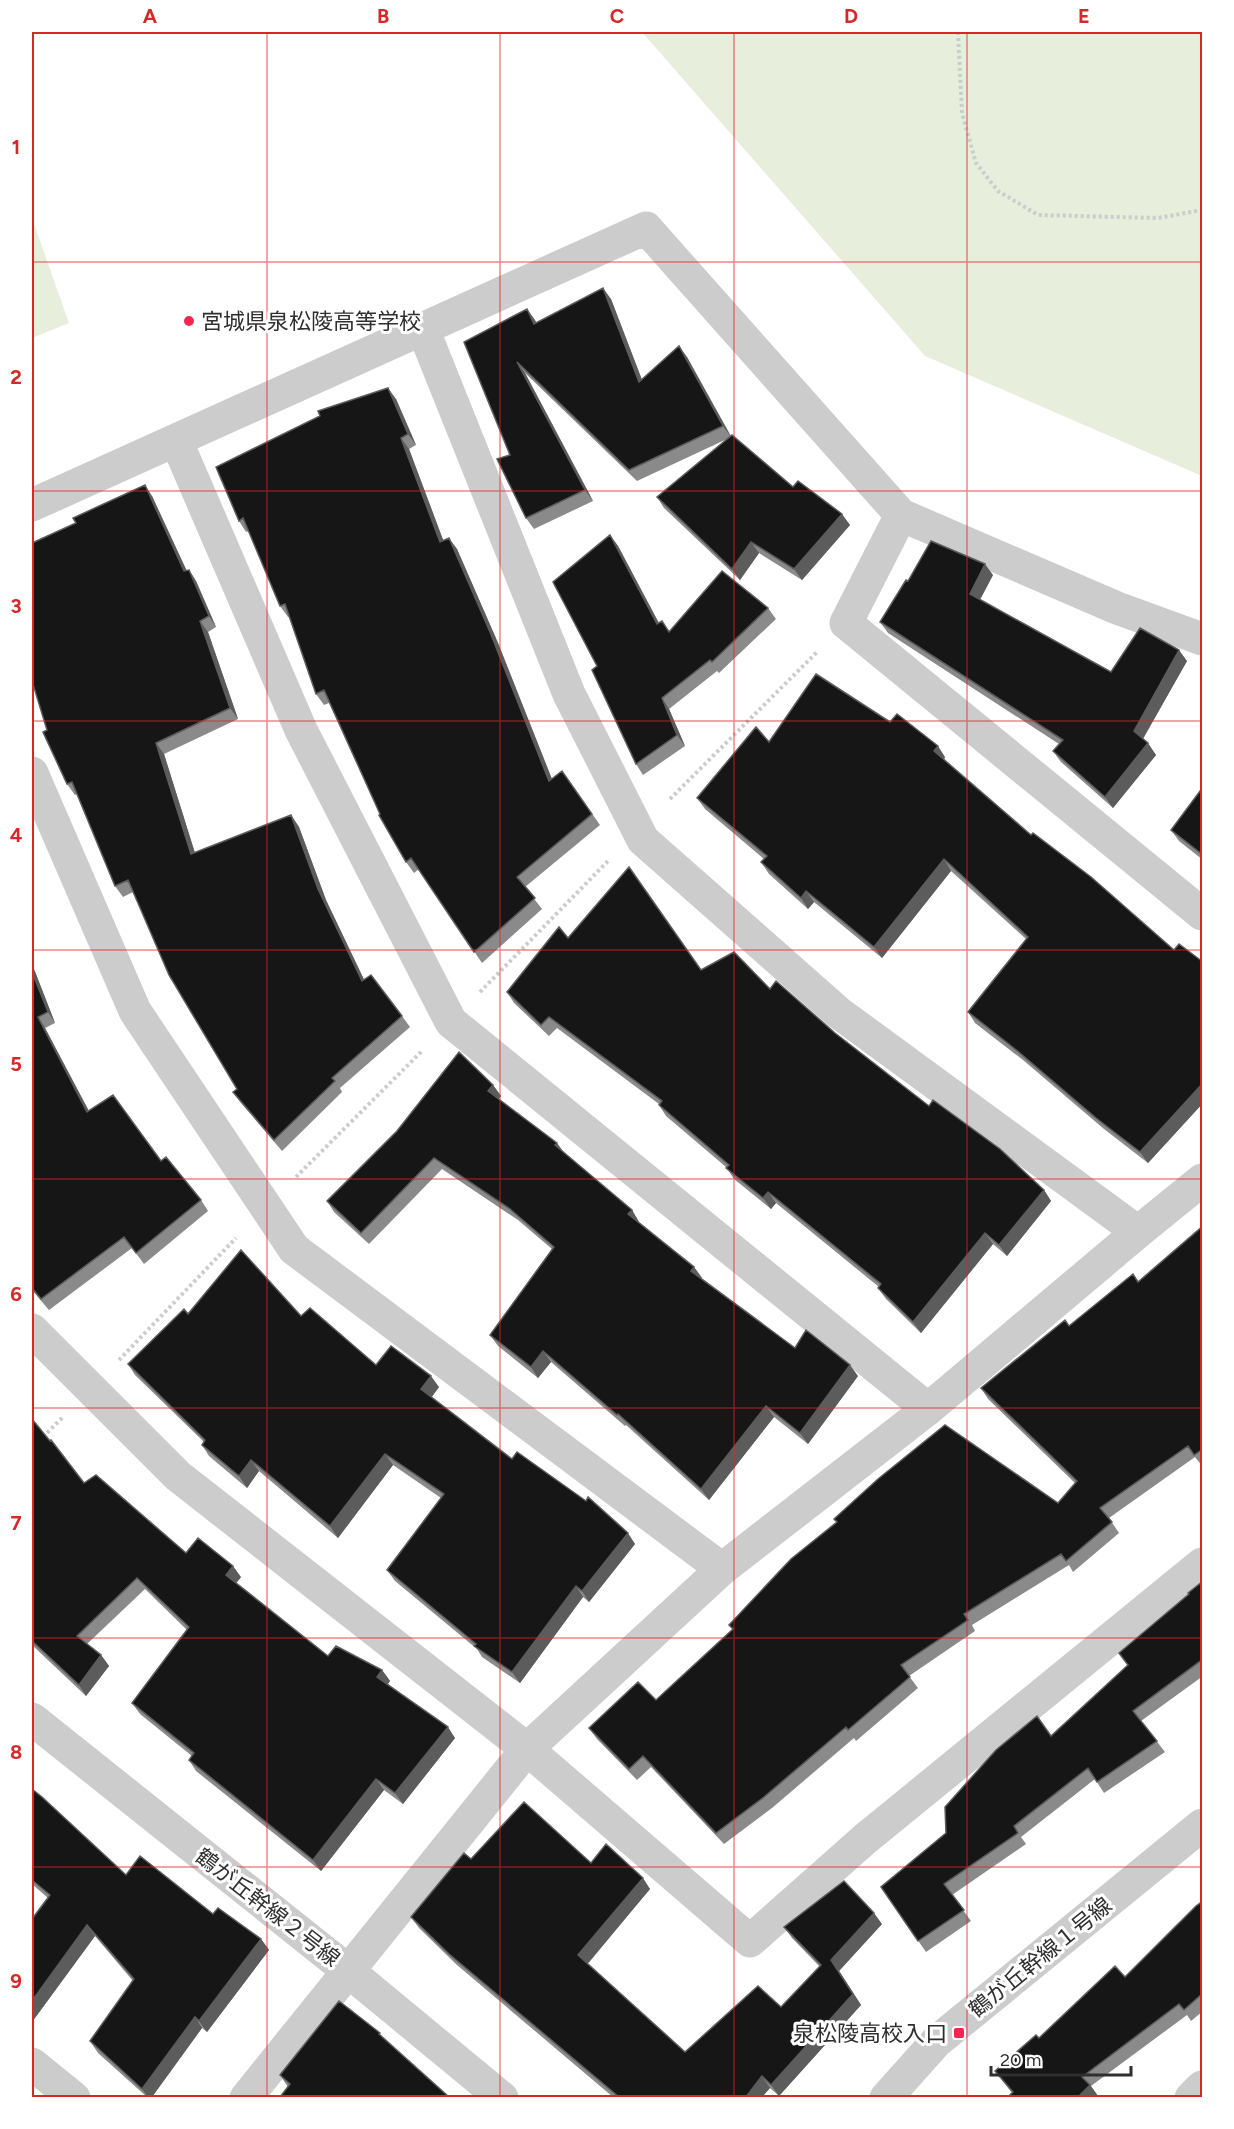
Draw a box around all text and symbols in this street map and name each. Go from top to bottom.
text: A [143,4,158,28]
text: B [377,4,389,28]
text: C [610,4,624,28]
text: D [844,4,858,28]
text: E [1078,4,1090,28]
text: 1 [12,135,20,159]
place label: 宮城県泉松陵高等学校 [201,308,421,335]
marker: 宮城県泉松陵高等学校 [182,314,196,328]
text: 2 [10,365,22,389]
text: 3 [10,594,22,618]
text: 4 [10,823,23,847]
text: 5 [10,1052,22,1076]
text: 6 [10,1282,22,1306]
text: 7 [10,1511,22,1535]
text: 8 [10,1740,22,1764]
street label: 鶴が丘幹線２号線 [190,1843,345,1972]
street label: 鶴が丘幹線１号線 [963,1892,1117,2023]
text: 9 [10,1969,22,1993]
place label: 泉松陵高校入口 [793,2020,947,2047]
marker: 泉松陵高校入口 [952,2026,966,2040]
scale bar [991,2039,1130,2077]
text: 20 m [1000,2049,1041,2071]

